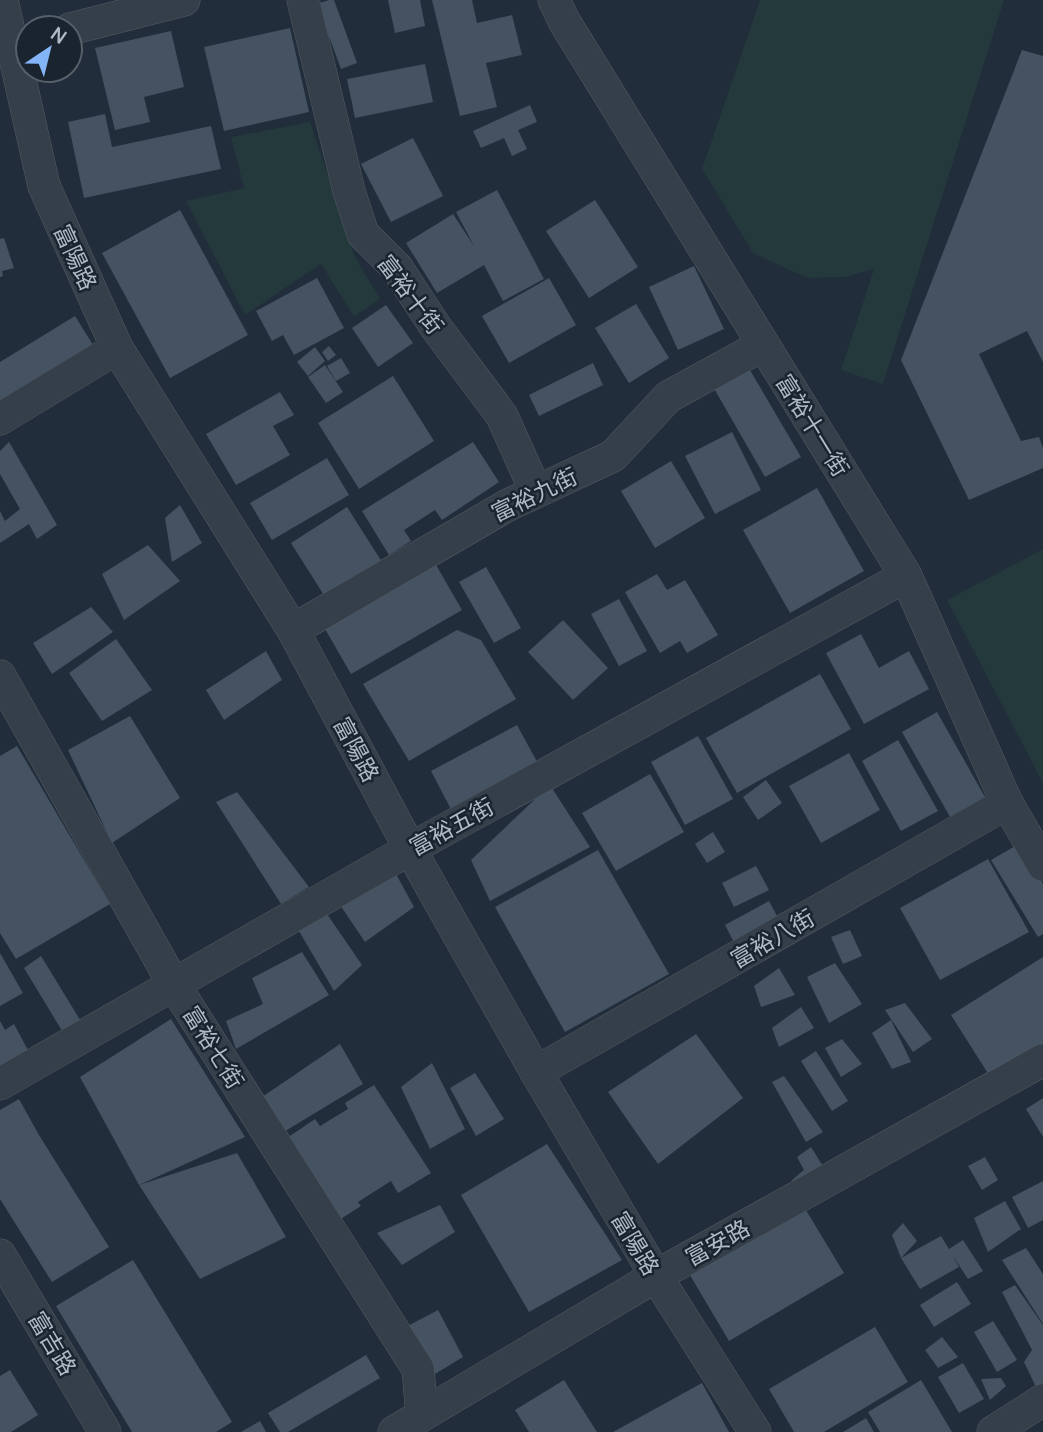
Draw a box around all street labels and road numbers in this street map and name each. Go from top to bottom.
street label: 富陽路 [47,219,105,295]
street label: 富裕十街 [371,248,451,340]
street label: 富裕十一街 [769,368,857,482]
street label: 富裕九街 [486,459,582,529]
street label: 富陽路 [327,711,387,787]
street label: 富裕五街 [403,790,499,862]
street label: 富裕八街 [724,901,820,975]
street label: 富裕七街 [176,1000,252,1094]
street label: 富陽路 [605,1205,667,1281]
street label: 富安路 [679,1211,755,1273]
street label: 富吉路 [22,1305,84,1381]

